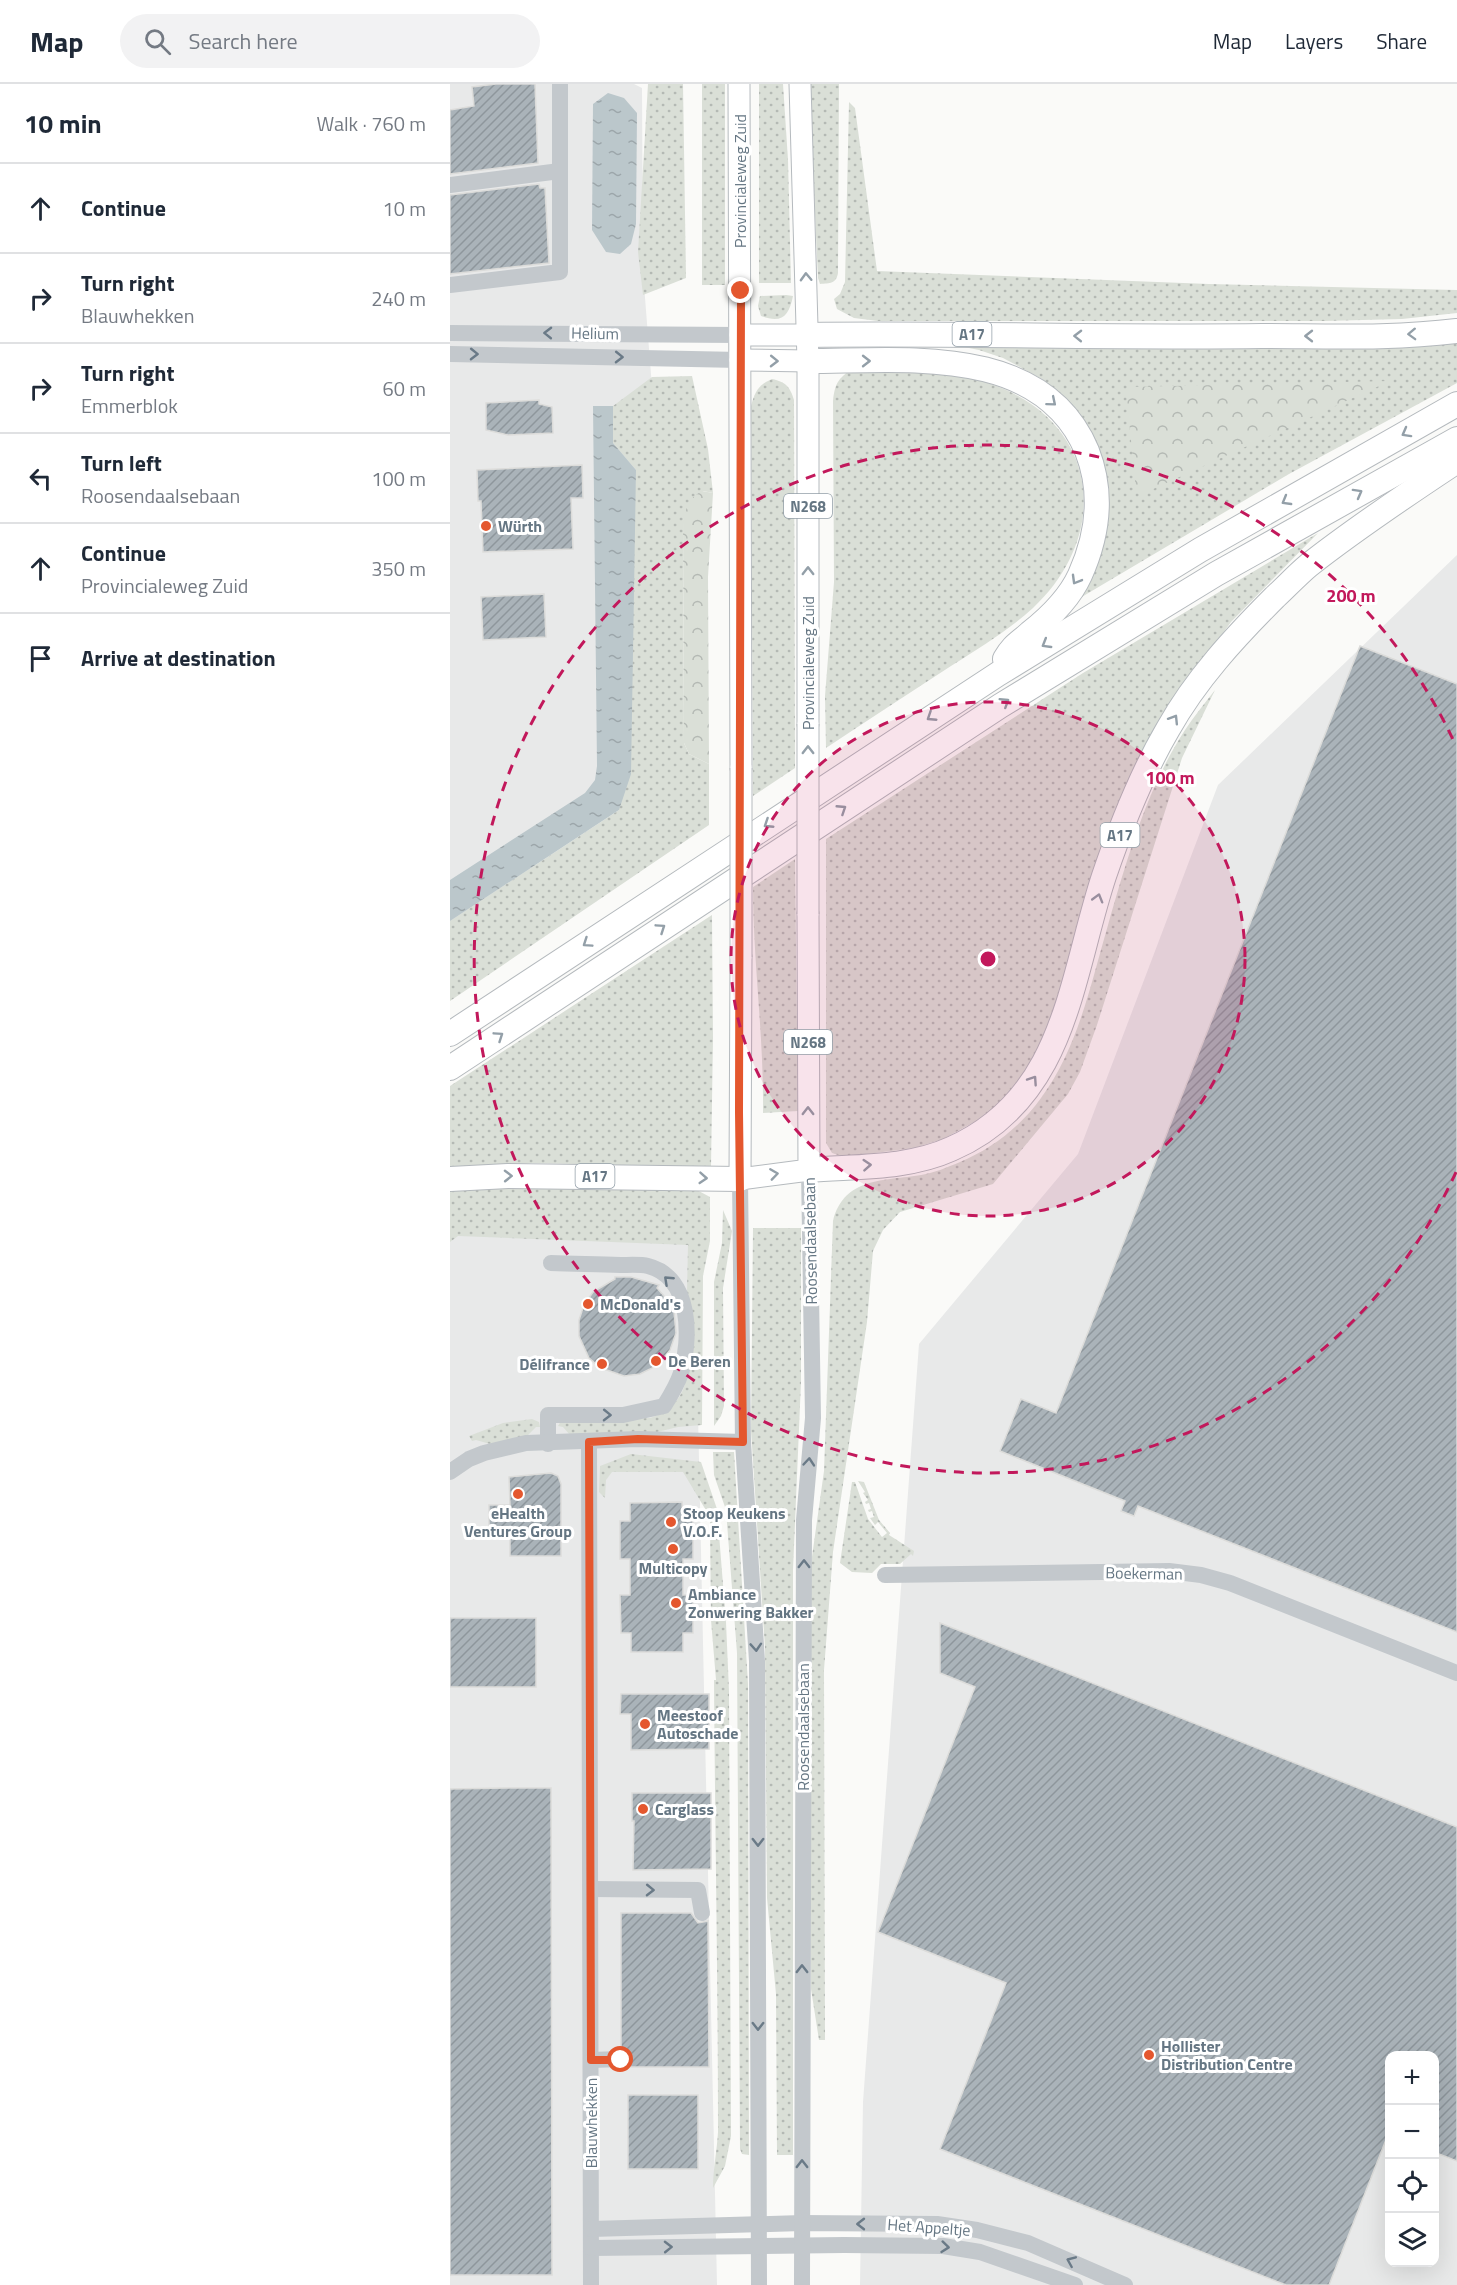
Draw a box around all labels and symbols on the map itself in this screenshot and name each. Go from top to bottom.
street label: Provincialeweg Zuid [728,114,752,248]
one-way arrow [800,272,813,281]
route end [727,277,753,303]
street label: Helium [571,321,619,345]
road number: A17 [952,322,992,346]
one-way arrow [544,327,553,339]
one-way arrow [1408,328,1417,340]
one-way arrow [1074,330,1083,342]
one-way arrow [1305,330,1314,342]
one-way arrow [469,348,478,361]
one-way arrow [615,351,624,364]
one-way arrow [770,355,779,367]
one-way arrow [862,355,871,367]
one-way arrow [1045,395,1056,406]
one-way arrow [1402,426,1412,437]
one-way arrow [1352,489,1363,500]
one-way arrow [1282,493,1292,505]
road number: N268 [784,494,832,518]
place label: Würth [498,514,542,538]
marker: Würth [479,519,493,533]
one-way arrow [802,566,814,575]
one-way arrow [1072,574,1083,584]
text: 200 m [1326,582,1376,609]
street label: Provincialeweg Zuid [796,596,820,730]
one-way arrow [1042,636,1052,648]
one-way arrow [999,698,1009,710]
one-way arrow [927,710,938,721]
one-way arrow [1167,715,1179,725]
one-way arrow [802,746,814,755]
text: 100 m [1145,764,1195,791]
one-way arrow [835,805,846,816]
one-way arrow [764,817,775,828]
road number: A17 [1100,823,1140,847]
one-way arrow [1091,893,1103,904]
one-way arrow [655,924,666,935]
one-way arrow [583,935,594,946]
centre of rings [978,949,998,969]
road number: N268 [784,1030,832,1054]
one-way arrow [493,1031,503,1043]
one-way arrow [1026,1076,1037,1087]
one-way arrow [802,1107,814,1116]
one-way arrow [862,1159,871,1172]
road number: A17 [576,1164,614,1188]
one-way arrow [769,1168,779,1180]
one-way arrow [504,1170,513,1182]
one-way arrow [699,1171,708,1184]
street label: Roosendaalsebaan [797,1177,823,1305]
one-way arrow [665,1276,675,1287]
place label: McDonald's [600,1292,681,1316]
marker: McDonald's [581,1297,595,1311]
place label: De Beren [668,1349,731,1373]
place label: Délifrance [519,1352,590,1376]
marker: De Beren [649,1354,663,1368]
marker: Délifrance [595,1357,609,1371]
one-way arrow [602,1409,611,1421]
one-way arrow [802,1457,815,1466]
marker: eHealth Ventures Group [511,1487,525,1501]
place label: eHealth Ventures Group [464,1501,572,1543]
place label: Stoop Keukens V.O.F. [683,1501,786,1543]
marker: Stoop Keukens V.O.F. [664,1515,678,1529]
marker: Multicopy [666,1542,680,1556]
place label: Multicopy [638,1556,708,1580]
one-way arrow [798,1560,810,1569]
street label: Boekerman [1105,1560,1183,1586]
place label: Ambiance Zonwering Bakker [688,1582,814,1624]
marker: Ambiance Zonwering Bakker [669,1596,683,1610]
one-way arrow [749,1642,762,1651]
street label: Roosendaalsebaan [791,1663,815,1791]
place label: Meestoof Autoschade [657,1703,738,1745]
marker: Meestoof Autoschade [638,1717,652,1731]
place label: Carglass [655,1797,714,1821]
marker: Carglass [636,1802,650,1816]
one-way arrow [752,1837,764,1846]
one-way arrow [645,1883,654,1896]
one-way arrow [796,1965,808,1974]
one-way arrow [752,2021,764,2030]
place label: Hollister Distribution Centre [1161,2034,1293,2076]
route start [607,2046,633,2072]
marker: Hollister Distribution Centre [1142,2048,1156,2062]
street label: Blauwhekken [579,2078,603,2168]
one-way arrow [796,2160,808,2169]
street label: Het Appeltje [887,2212,971,2242]
one-way arrow [856,2217,865,2230]
one-way arrow [940,2240,949,2253]
one-way arrow [663,2241,672,2253]
one-way arrow [1067,2256,1078,2268]

